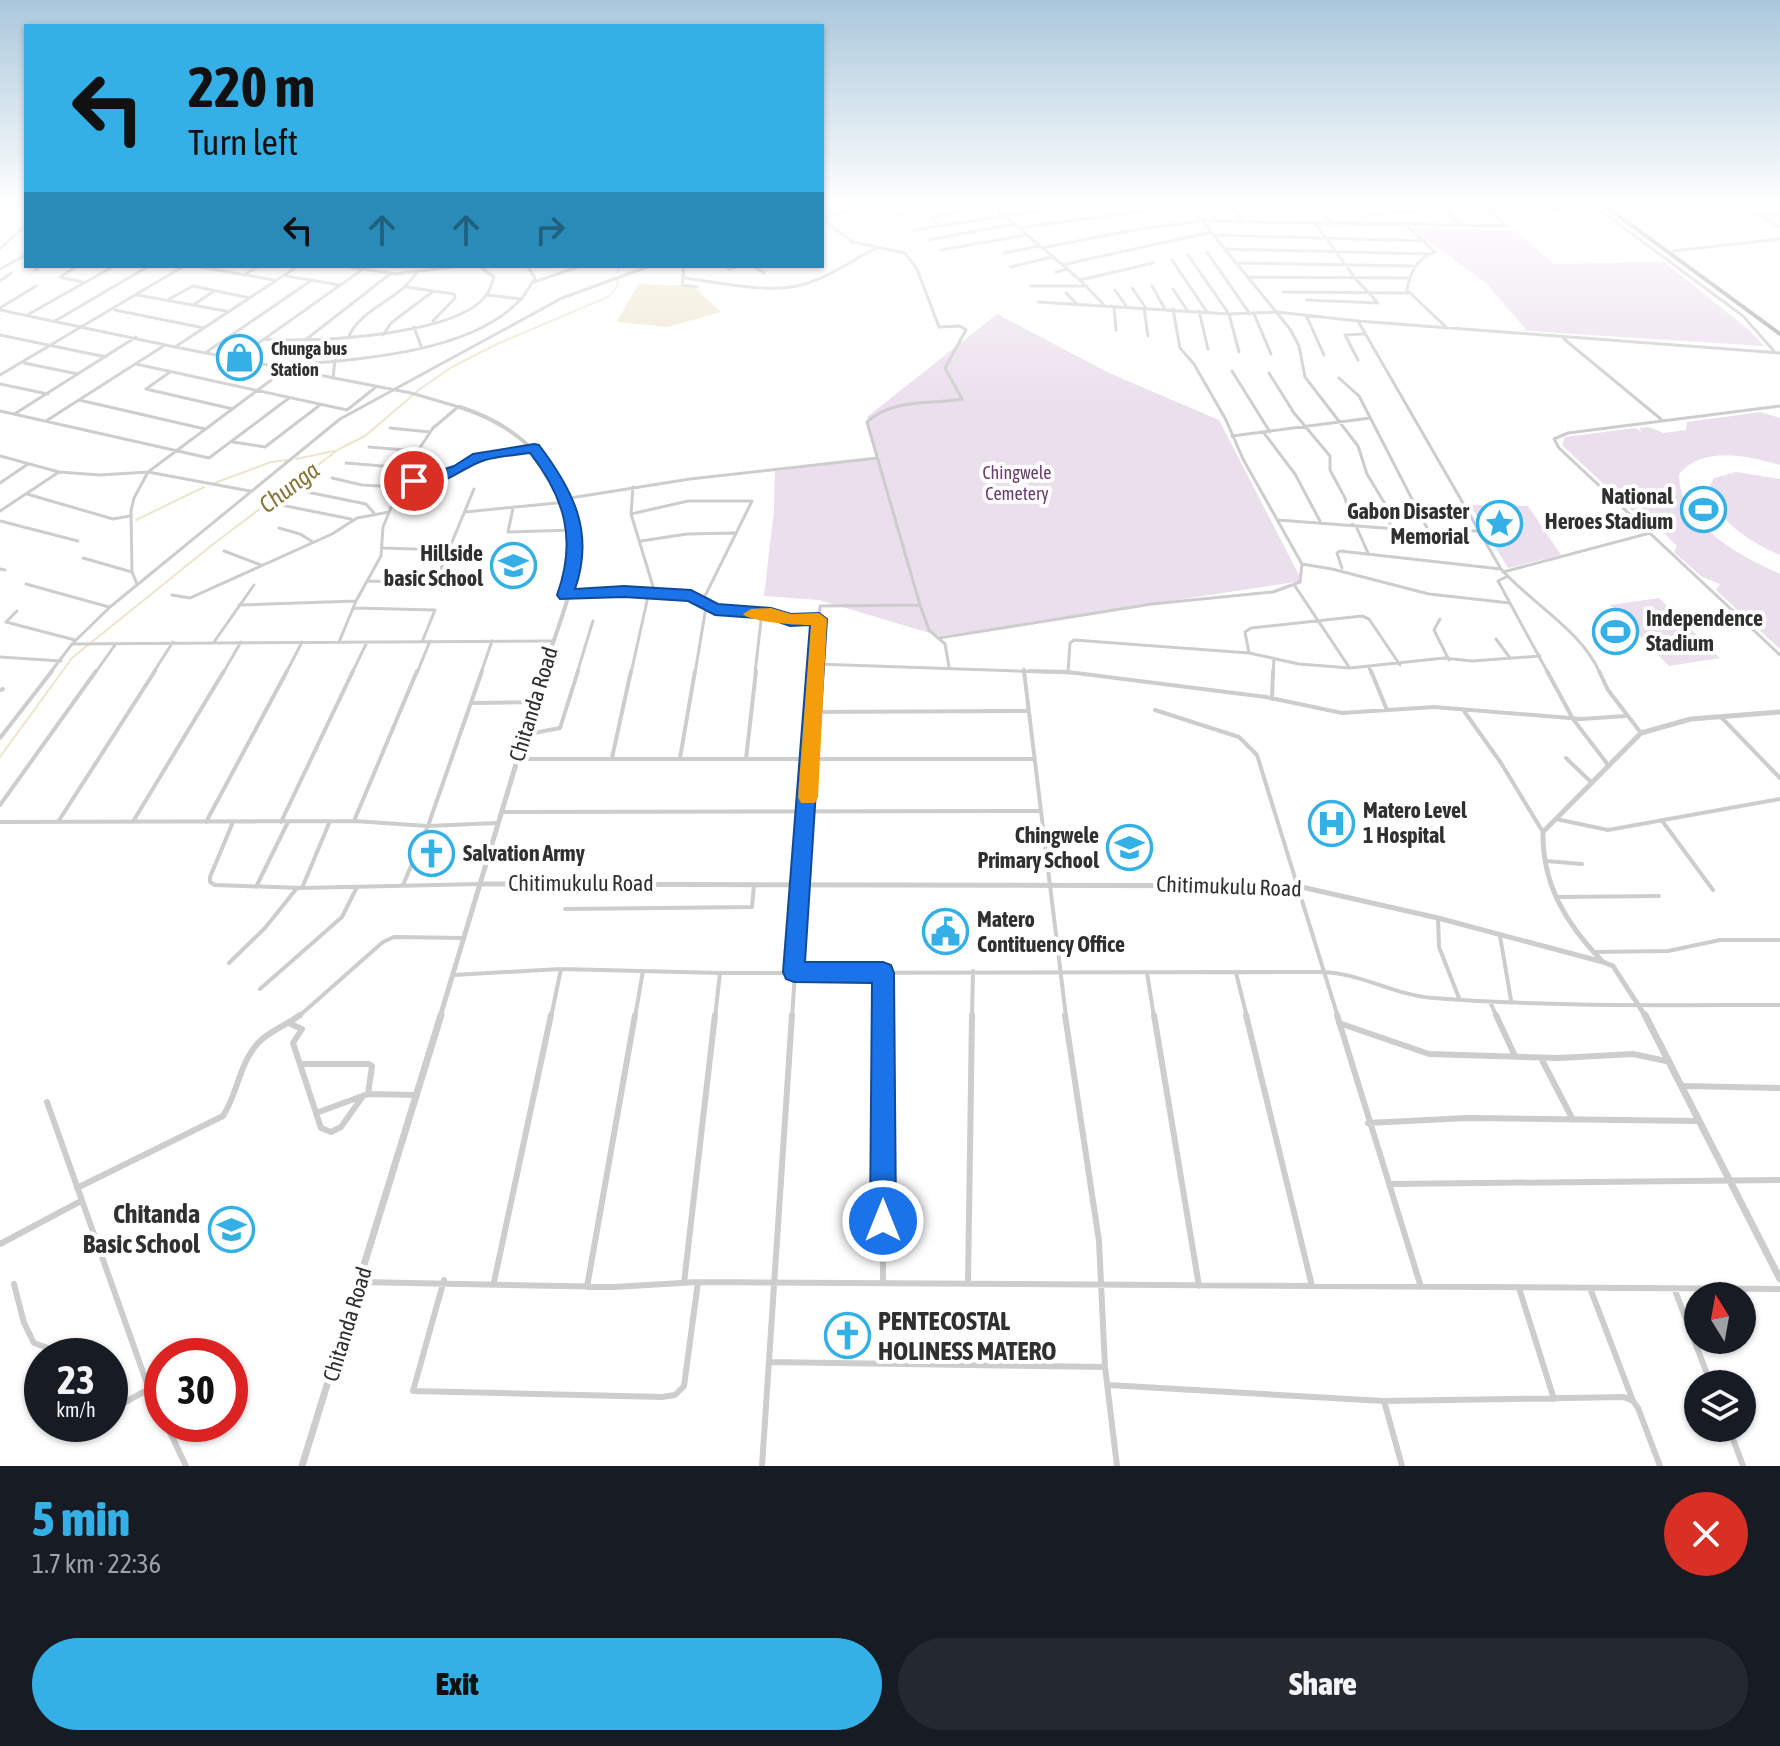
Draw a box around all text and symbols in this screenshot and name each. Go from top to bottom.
text: 220 m [188,55,315,119]
icon: left [56,56,160,160]
text: Turn left [188,121,298,163]
icon: left [276,208,320,252]
icon: ahead [360,208,404,252]
icon: ahead [444,208,488,252]
icon: right [528,208,572,252]
shop icon: Chunga bus Station [216,334,264,382]
place label: Chunga bus Station [271,338,348,380]
pin [380,447,448,515]
water label: Chunga [254,456,324,518]
icon: arrive [392,459,436,503]
park label: Chingwele Cemetery [983,462,1051,504]
place label: National Heroes Stadium [1545,483,1674,534]
sports icon: National Heroes Stadium [1680,485,1728,533]
place label: Gabon Disaster Memorial [1347,498,1470,549]
place icon: Gabon Disaster Memorial [1476,500,1524,548]
place label: Hillside basic School [384,540,484,591]
school or university icon: Hillside basic School [490,542,538,590]
place label: Independence Stadium [1646,605,1763,656]
sports icon: Independence Stadium [1591,607,1639,655]
street label: Chitanda Road [503,644,563,764]
place label: Matero Level 1 Hospital [1363,797,1468,848]
hospital icon: Matero Level 1 Hospital [1308,799,1356,847]
place label: Chingwele Primary School [977,822,1100,873]
school or university icon: Chingwele Primary School [1106,824,1154,872]
church icon: Salvation Army [408,829,456,877]
place label: Salvation Army [463,840,585,866]
street label: Chitimukulu Road [508,870,654,896]
street label: Chitimukulu Road [1156,870,1302,902]
place label: Matero Contituency Office [977,906,1125,957]
public building icon: Matero Contituency Office [922,908,970,956]
position arrow [841,1179,925,1263]
place label: Chitanda Basic School [83,1199,201,1259]
school or university icon: Chitanda Basic School [207,1205,255,1253]
street label: Chitanda Road [317,1264,377,1384]
north arrow [1684,1282,1756,1354]
map controls [1684,1282,1756,1442]
place label: PENTECOSTAL HOLINESS MATERO [878,1306,1056,1366]
church icon: PENTECOSTAL HOLINESS MATERO [823,1312,871,1360]
speed limit sign: 30 [144,1338,248,1442]
text: 23 [57,1357,95,1402]
button: layers [1684,1370,1756,1442]
text: km/h [56,1398,96,1421]
text: 5 min [32,1491,130,1546]
button: close [1664,1492,1748,1576]
text: 1.7 km · 22:36 [32,1549,161,1579]
button: Exit [32,1638,882,1730]
button: Share [898,1638,1748,1730]

